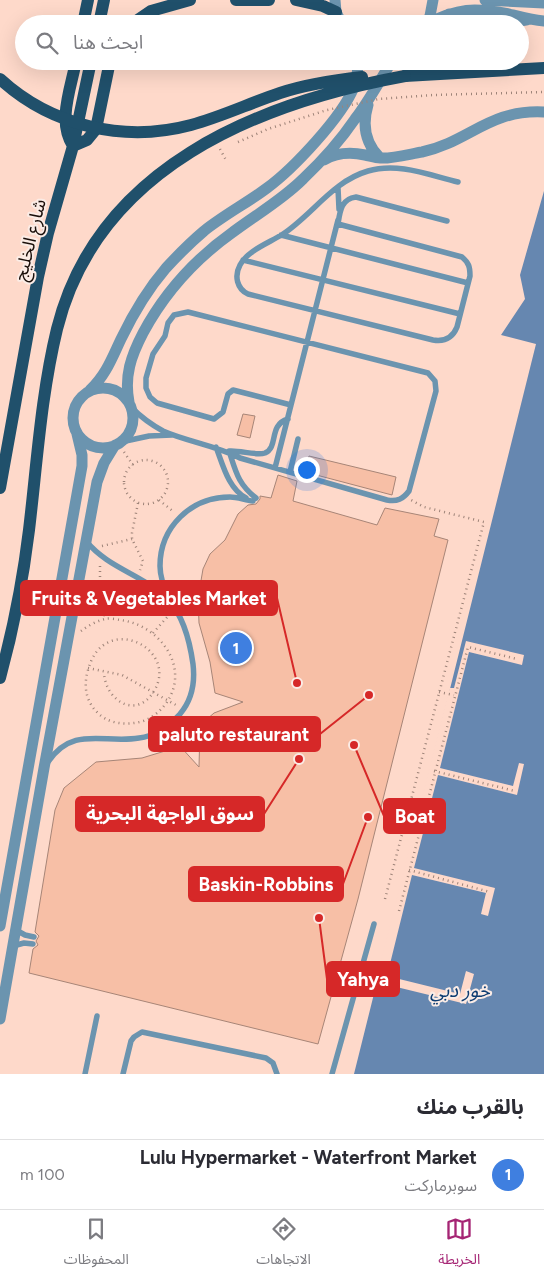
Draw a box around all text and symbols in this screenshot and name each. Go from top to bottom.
search box [15,15,529,70]
icon: search [33,29,61,57]
text: ابحث هنا [73,31,143,54]
street label: شارع الخليج [9,197,54,284]
your location [294,457,320,483]
callout: Fruits & Vegetables Market [21,581,277,615]
text: Fruits & Vegetables Market [31,587,267,610]
pin: 1 [220,629,252,667]
callout: paluto restaurant [149,717,320,751]
text: paluto restaurant [159,723,310,746]
callout: سوق الواجهة البحرية [76,797,264,831]
callout: Boat [384,799,445,833]
text: سوق الواجهة البحرية [86,802,254,825]
text: Boat [395,805,436,828]
callout: Baskin-Robbins [189,867,343,901]
text: Baskin-Robbins [199,873,334,896]
callout: Yahya [327,962,399,996]
text: Yahya [337,968,389,991]
water label: خور دبي [430,979,491,1005]
text: بالقرب منك [417,1094,524,1119]
text: Lulu Hypermarket - Waterfront Market [140,1146,477,1169]
text: 100 m [20,1165,65,1184]
text: 1 [505,1165,511,1184]
text: سوبرماركت [405,1176,477,1195]
tab: المحفوظات [64,1215,129,1274]
tab: الاتجاهات [256,1215,311,1274]
tab: الخريطة [438,1215,480,1274]

